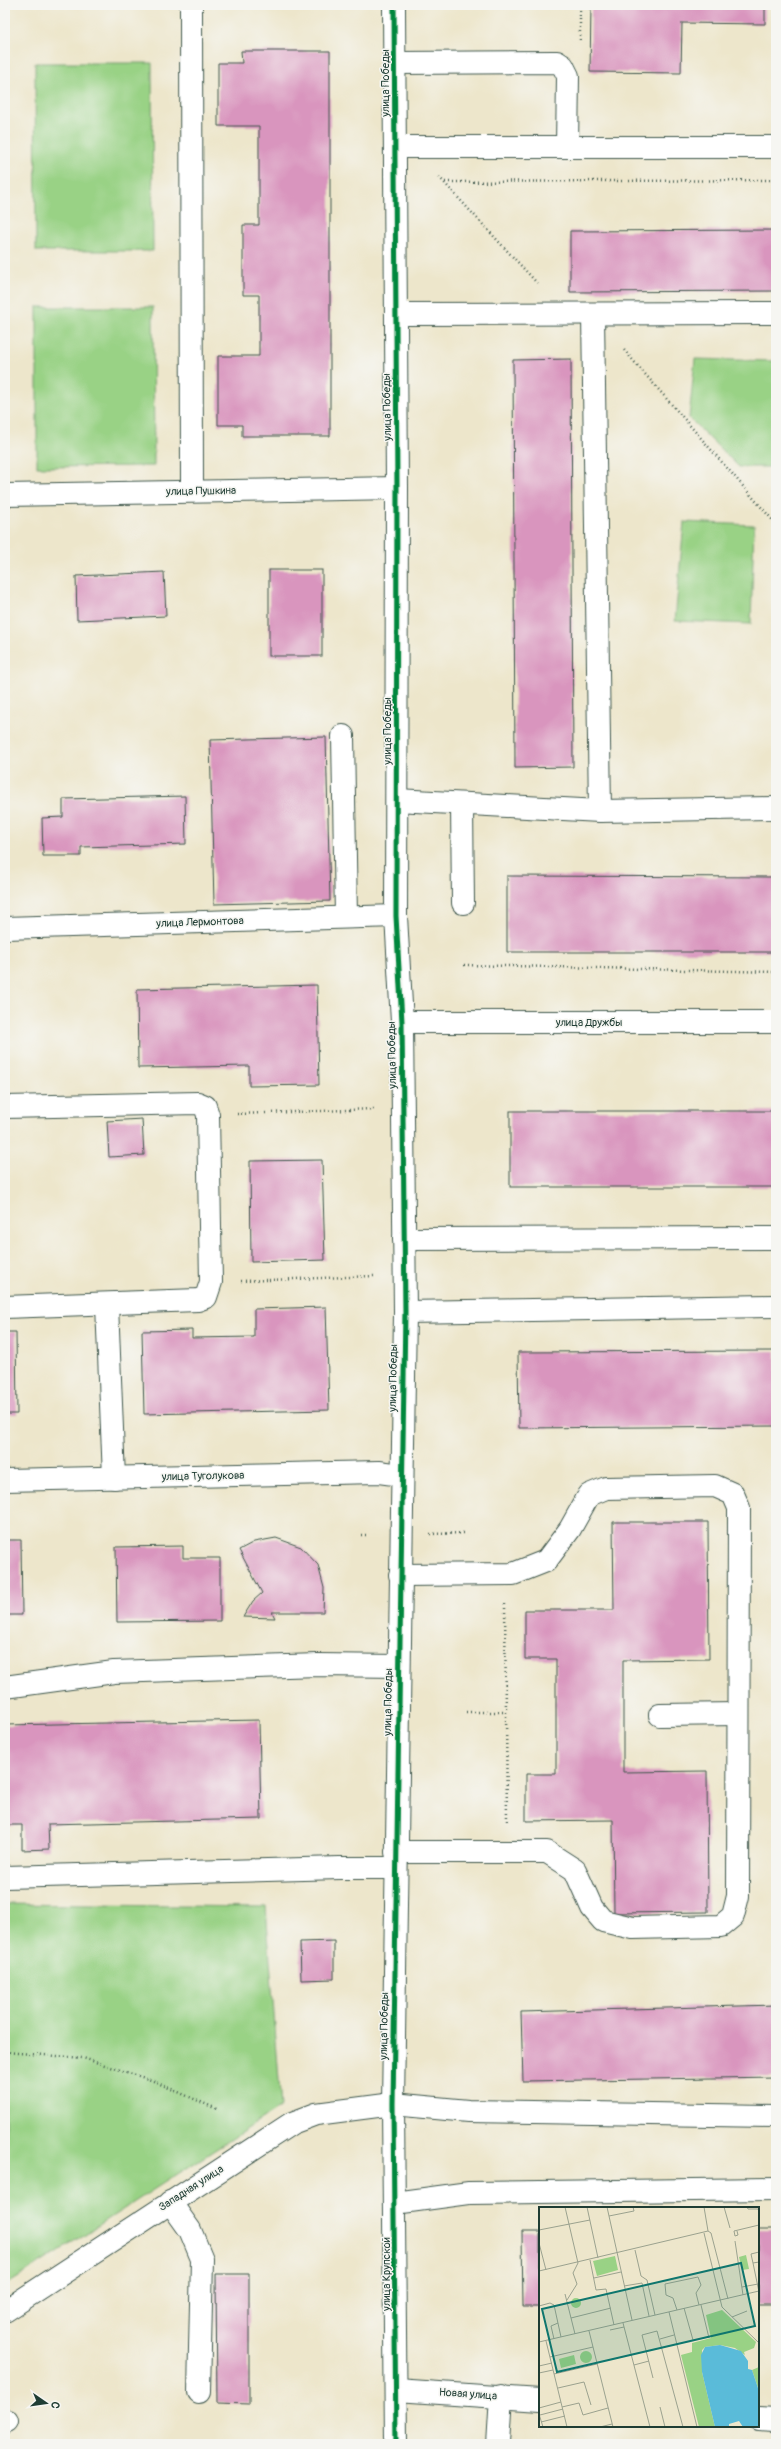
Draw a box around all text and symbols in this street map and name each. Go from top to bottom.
street label: улица Победы [379,49,392,118]
street label: улица Победы [380,373,394,442]
street label: улица Пушкина [165,484,236,498]
street label: улица Победы [381,697,394,766]
street label: улица Лермонтова [155,914,244,930]
street label: улица Дружбы [555,1016,622,1029]
street label: улица Победы [385,1021,399,1090]
street label: улица Победы [386,1344,400,1413]
street label: улица Туголукова [160,1469,245,1483]
street label: улица Победы [381,1668,395,1737]
street label: улица Победы [377,1992,391,2061]
street label: Западная улица [156,2162,226,2214]
inset map [539,2207,759,2427]
street label: улица Крупской [380,2237,393,2312]
north arrow [26,2383,66,2423]
street label: Новая улица [438,2385,498,2403]
text: С [48,2400,62,2410]

